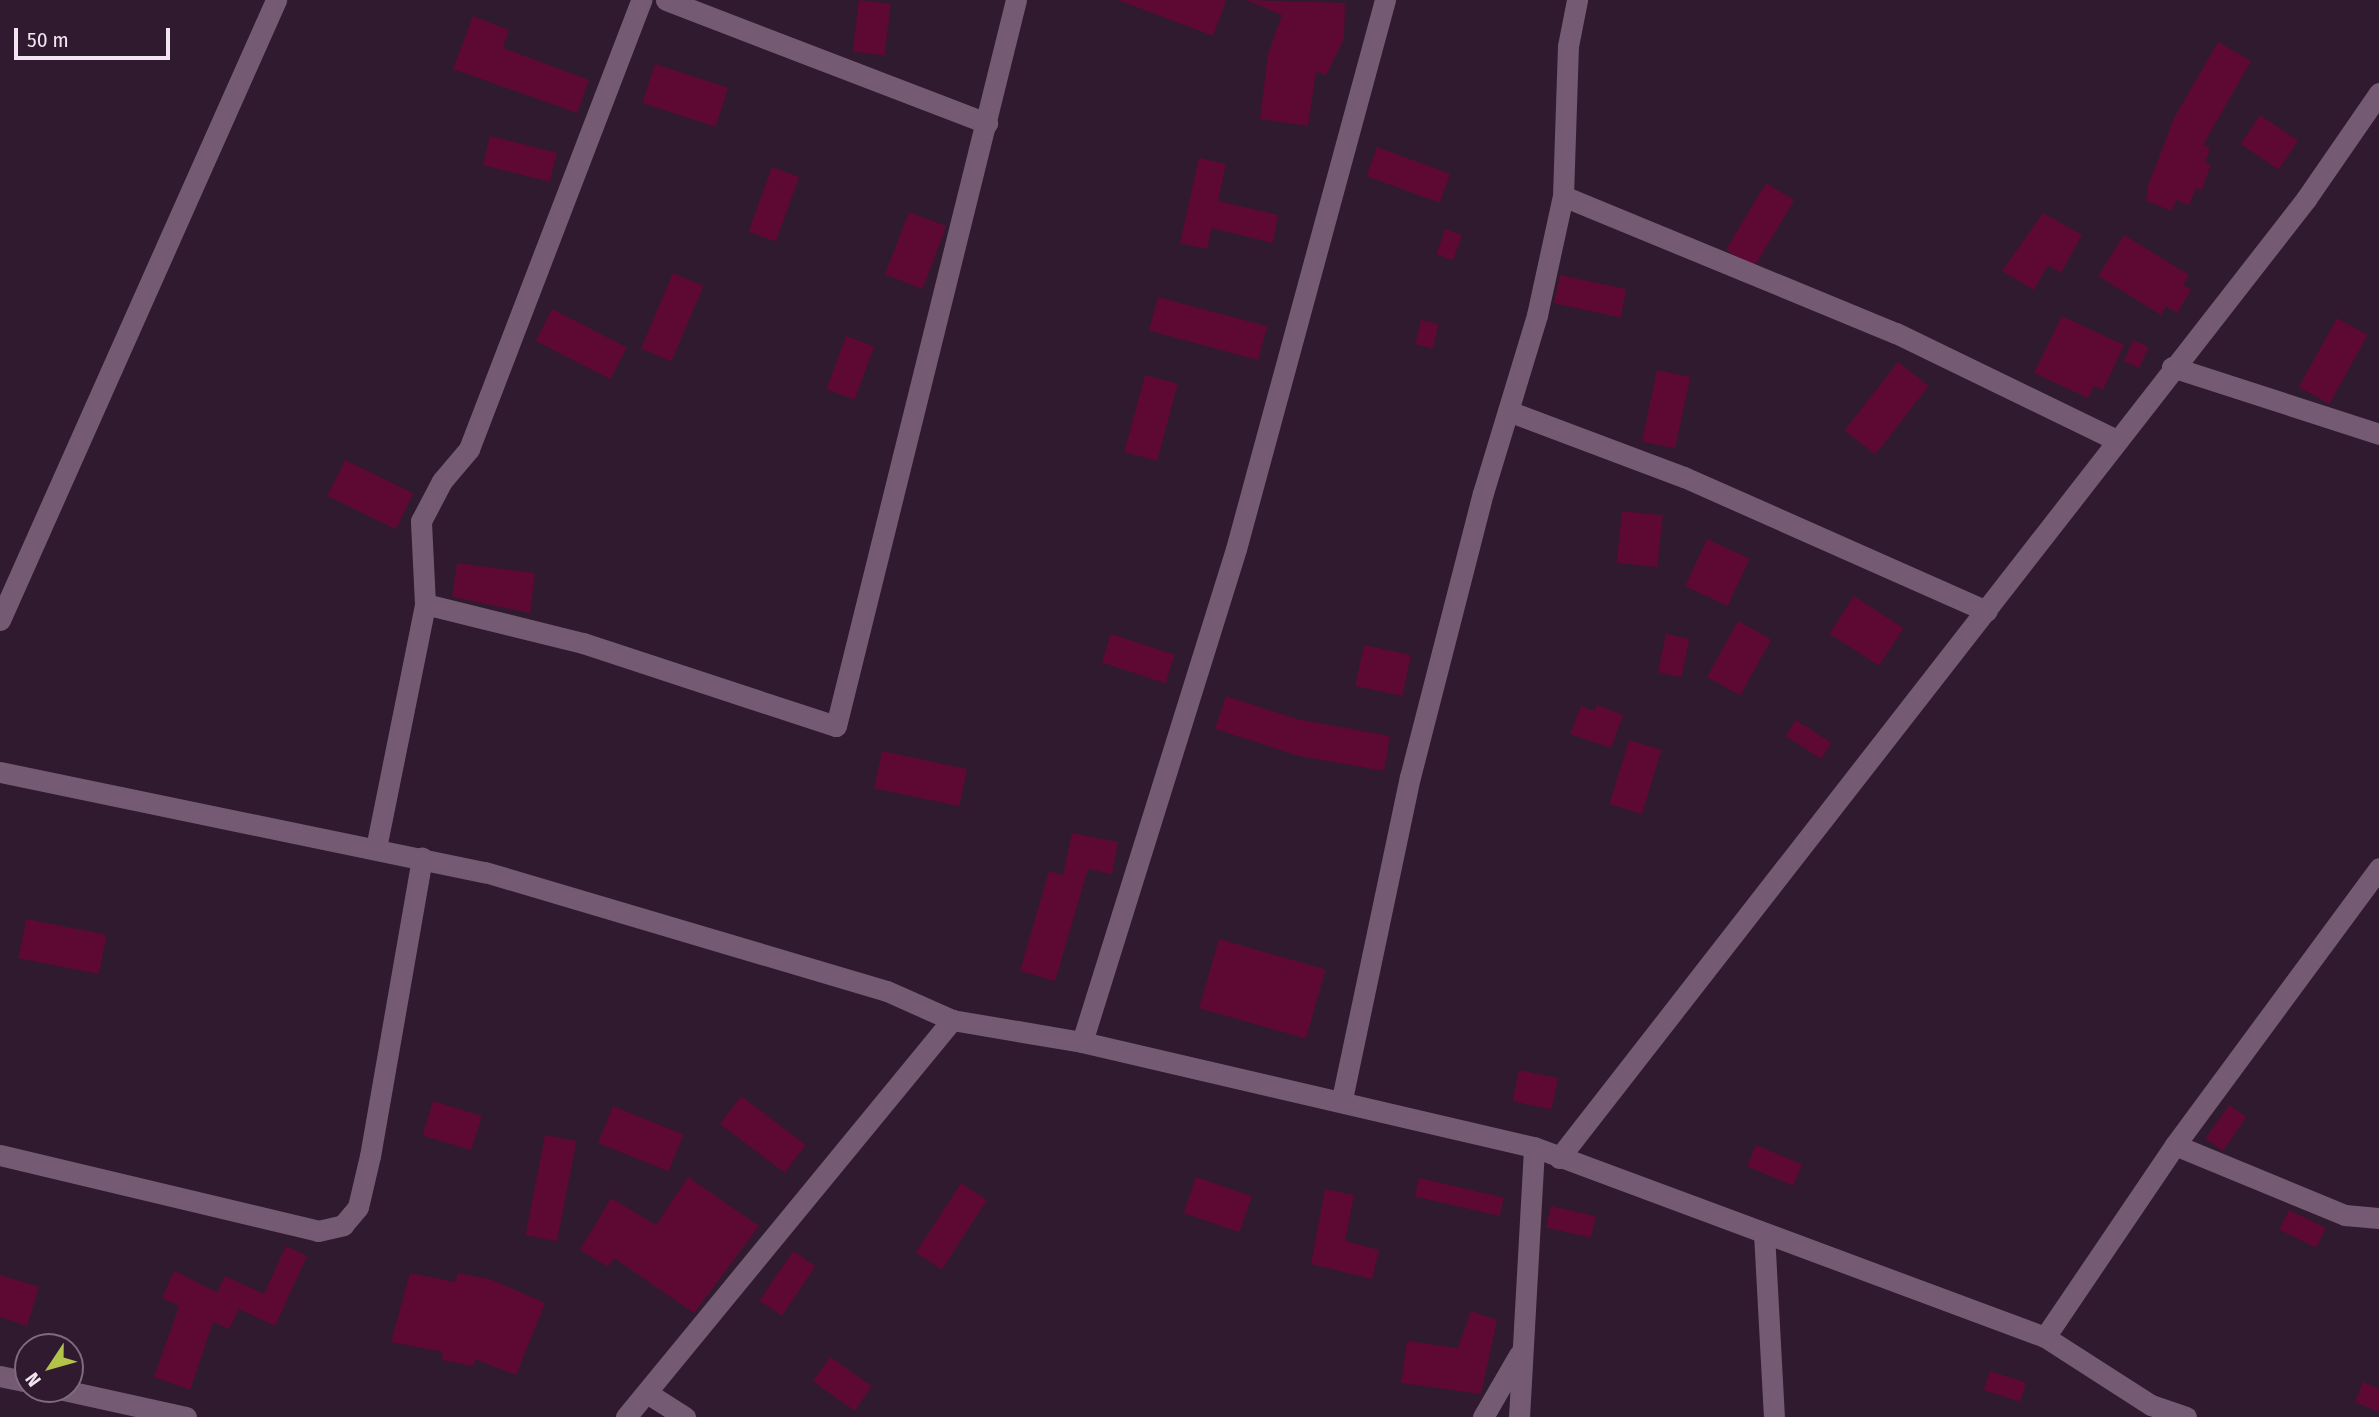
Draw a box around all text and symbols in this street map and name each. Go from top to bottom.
scale bar [18,14,173,58]
text: 50 m [27,27,69,53]
north arrow [14,1333,84,1403]
text: N [21,1368,46,1391]

